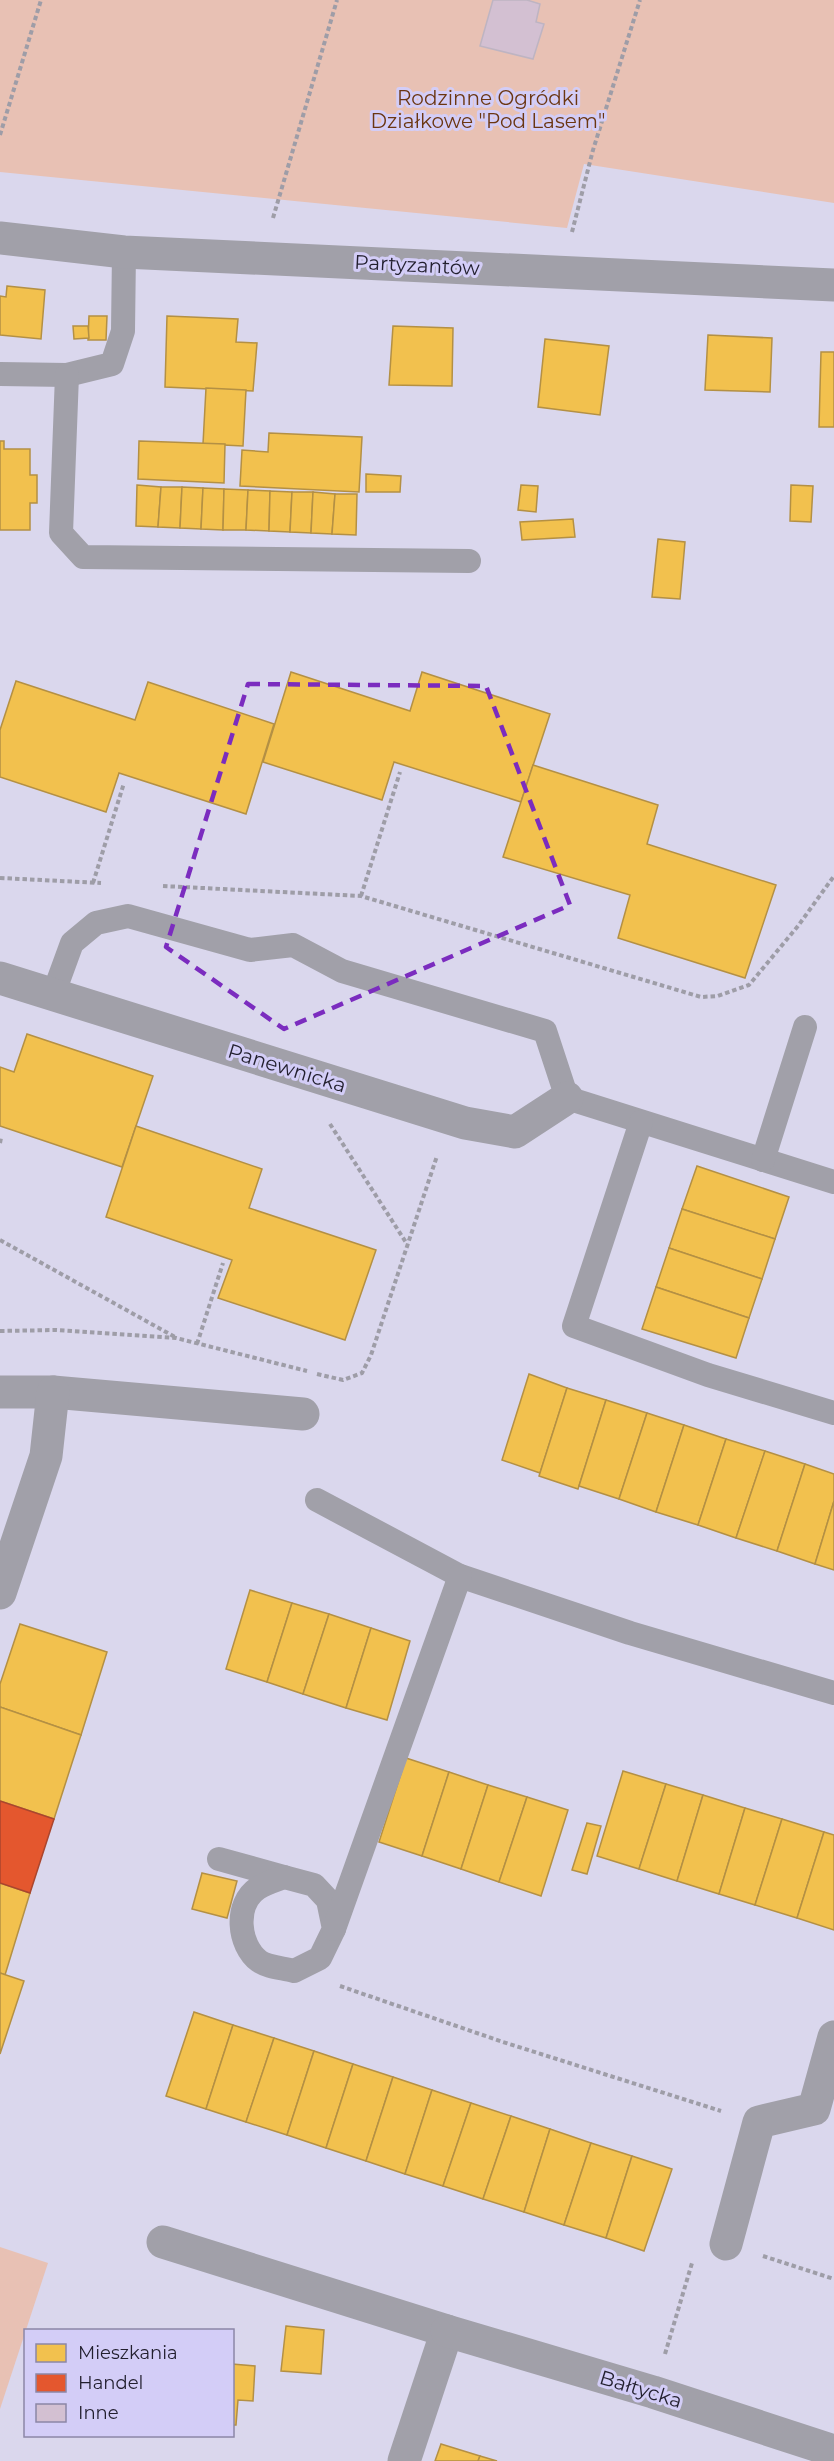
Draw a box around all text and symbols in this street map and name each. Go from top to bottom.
park label: Rodzinne Ogródki Działkowe "Pod Lasem" [371,86,605,133]
street label: Partyzantów [354,250,481,280]
street label: Panewnicka [225,1039,349,1097]
legend [24,2329,234,2437]
text: Mieszkania [78,2342,178,2364]
street label: Bałtycka [597,2365,685,2413]
text: Handel [78,2372,143,2394]
text: Inne [78,2402,119,2424]

